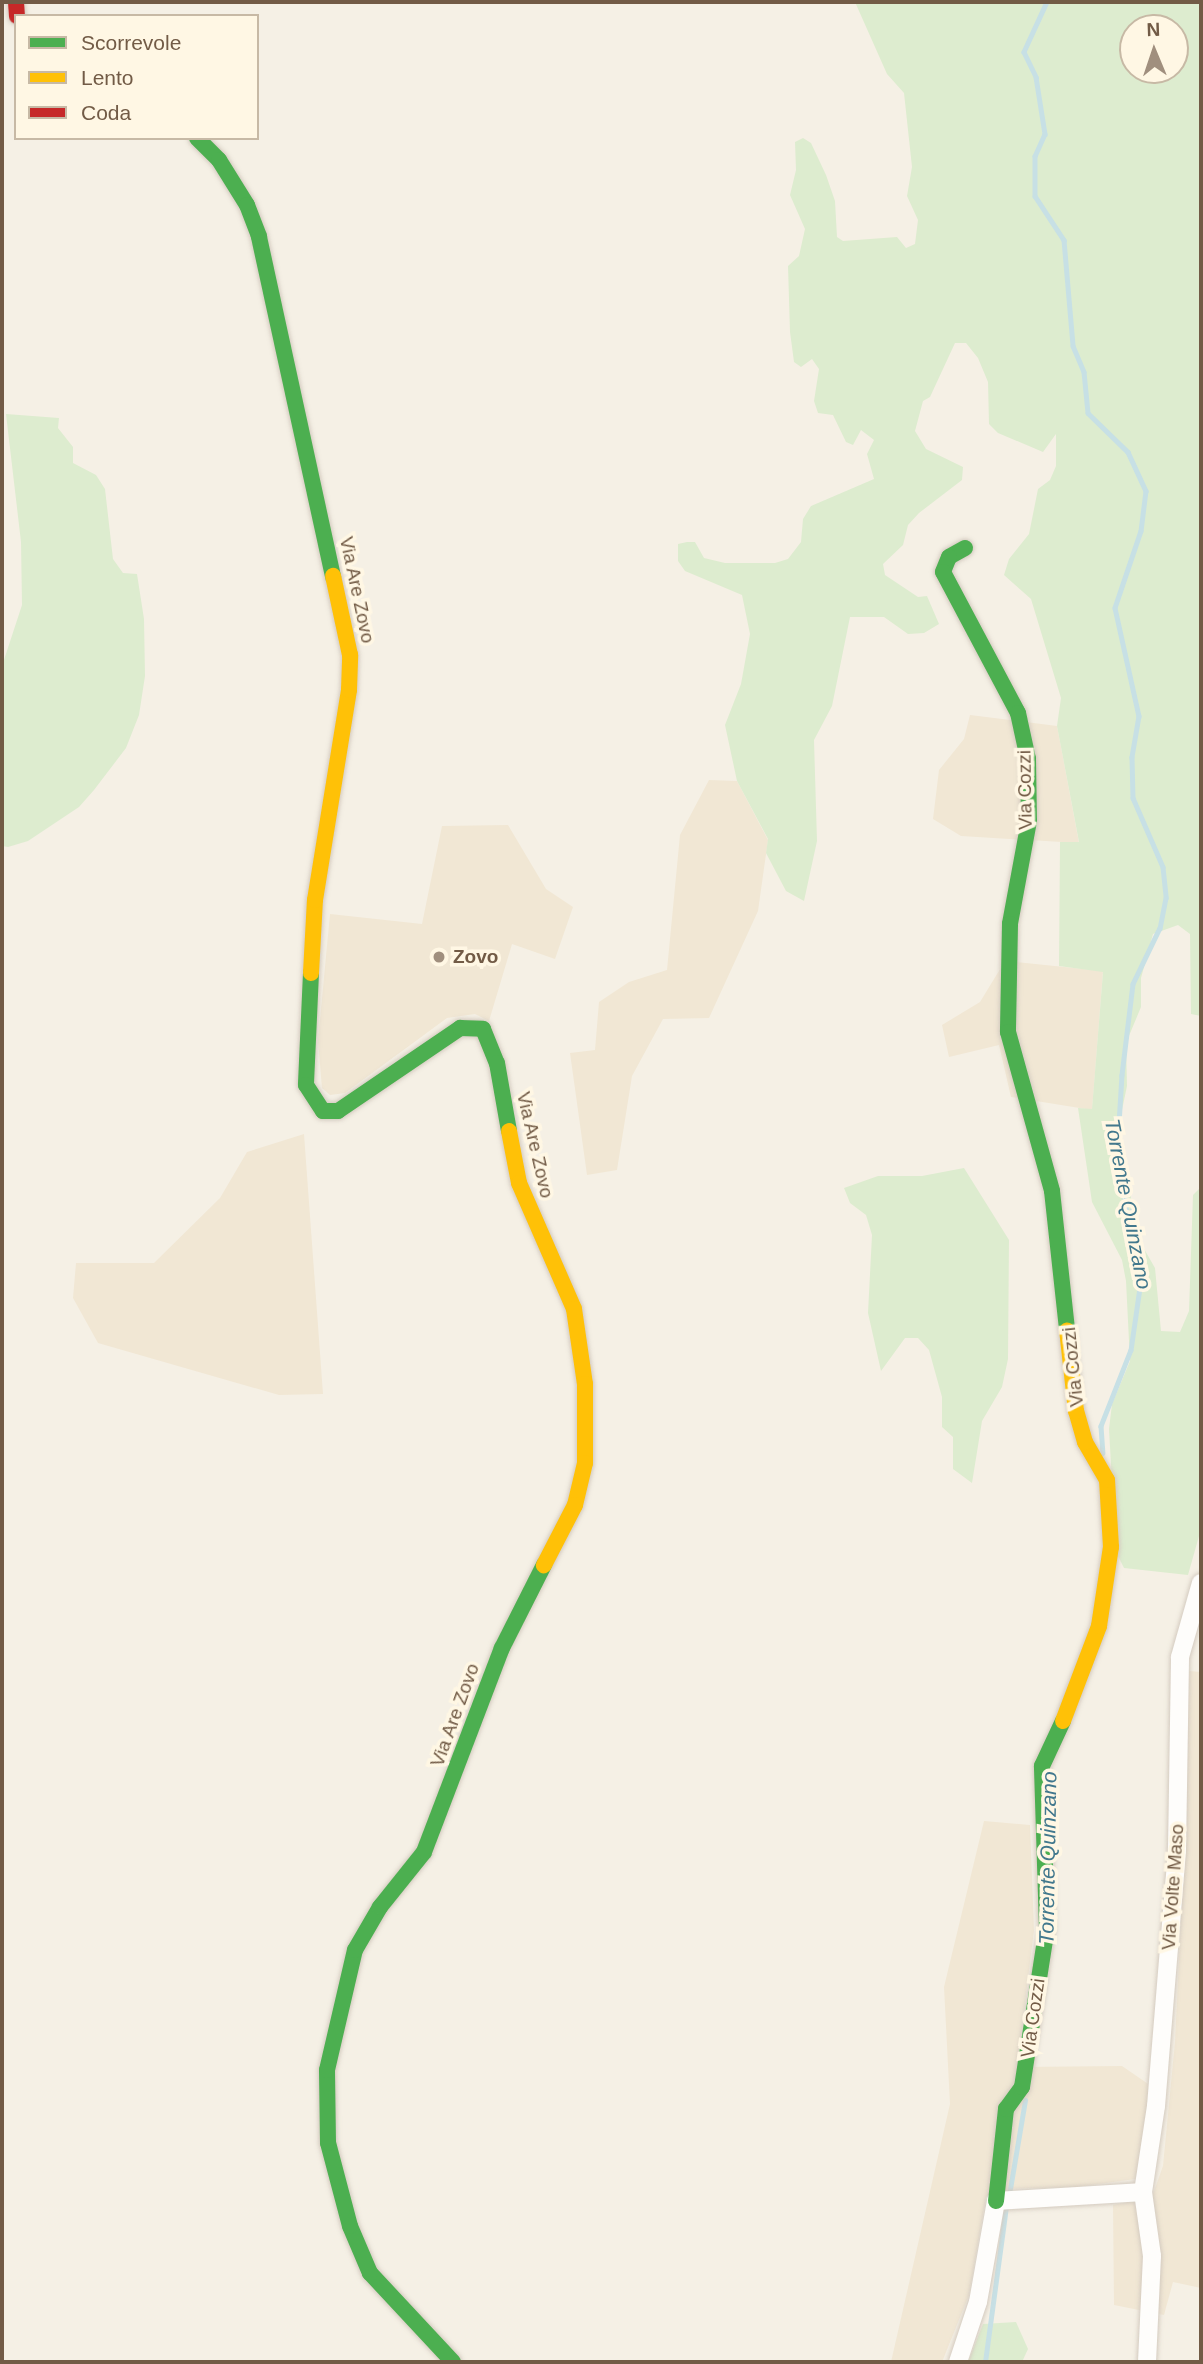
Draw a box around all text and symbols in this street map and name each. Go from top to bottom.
legend [14,14,259,140]
north arrow [1119,14,1189,84]
text: N [1146,19,1161,40]
text: Scorrevole [81,31,181,54]
text: Lento [81,66,134,89]
text: Coda [81,101,131,124]
street label: Via Are Zovo [334,534,380,646]
street label: Via Cozzi [1013,750,1037,830]
place label: Zovo [453,946,498,968]
marker: Zovo [431,949,447,965]
street label: Via Are Zovo [512,1089,558,1201]
water label: Torrente Quinzano [1099,1117,1157,1291]
street label: Via Cozzi [1057,1326,1089,1408]
street label: Via Are Zovo [426,1660,484,1770]
water label: Torrente Quinzano [1034,1771,1062,1945]
street label: Via Volte Maso [1157,1823,1189,1951]
street label: Via Cozzi [1016,1977,1050,2059]

